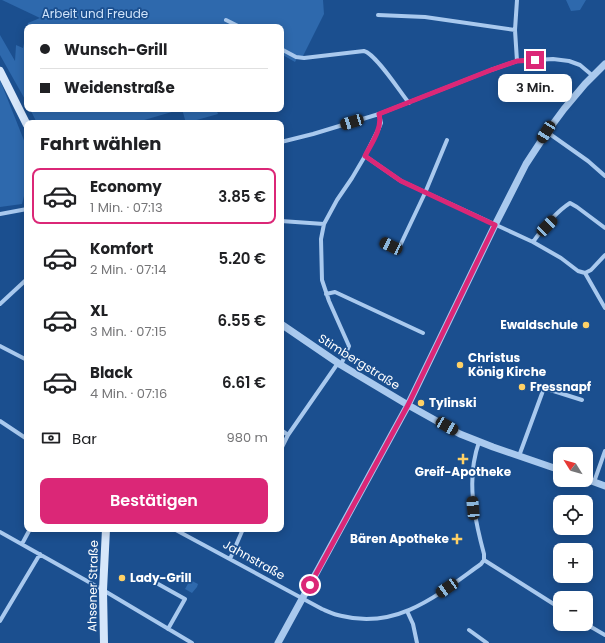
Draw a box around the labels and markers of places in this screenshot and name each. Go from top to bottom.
place label: Ewaldschule [500,316,579,333]
marker: Ewaldschule [581,320,591,330]
place label: Christus König Kirche [468,349,547,380]
marker: Christus König Kirche [455,360,465,370]
place label: Fressnapf [530,378,592,395]
marker: Fressnapf [517,382,527,392]
place label: Tylinski [429,394,477,411]
marker: Tylinski [416,398,426,408]
marker: Greif-Apotheke [458,454,468,464]
place label: Greif-Apotheke [415,463,512,480]
place label: Bären Apotheke [350,530,450,547]
marker: Bären Apotheke [452,534,462,544]
place label: Lady-Grill [130,569,191,586]
marker: Lady-Grill [117,573,127,583]

